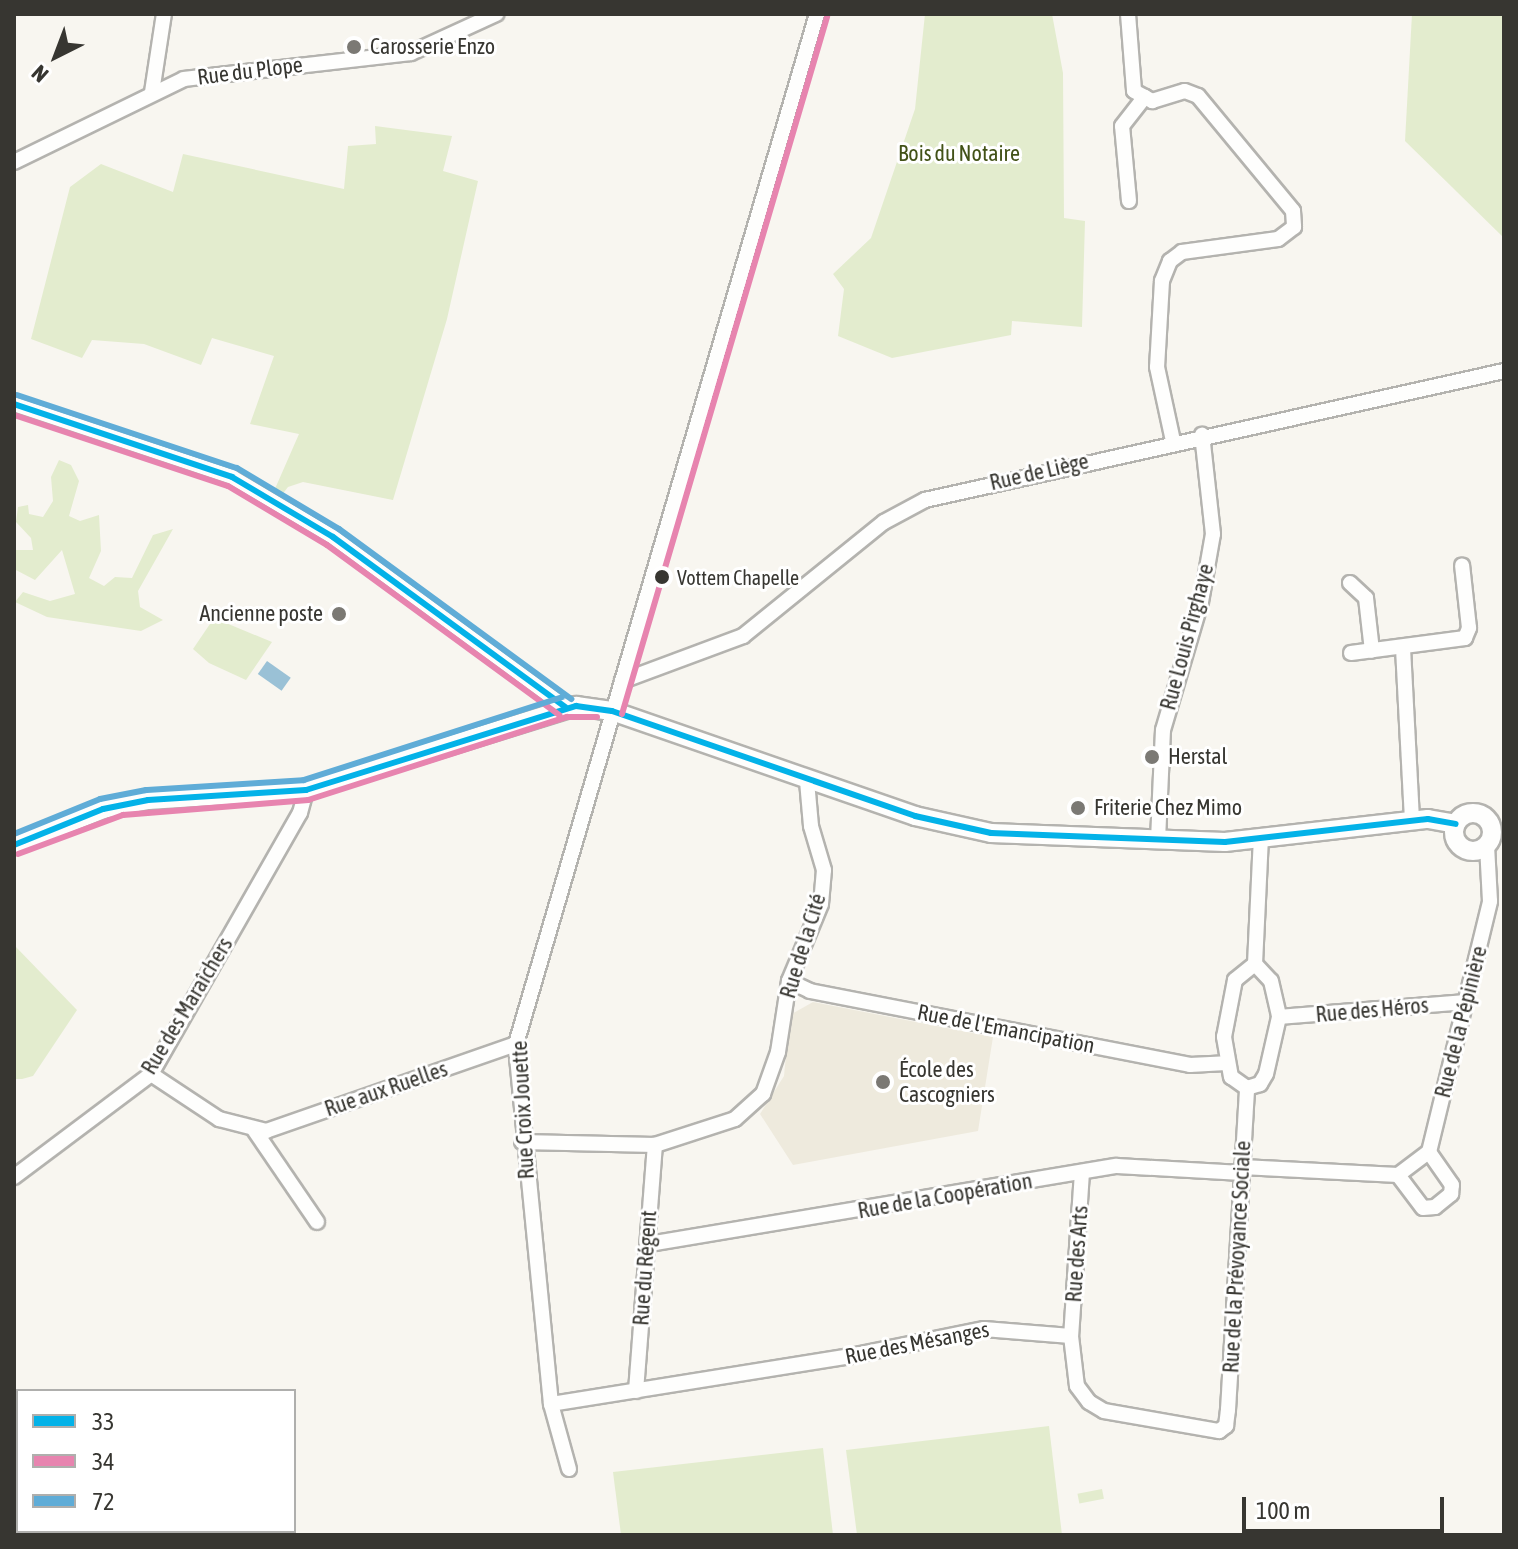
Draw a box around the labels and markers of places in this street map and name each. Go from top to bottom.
place label: Carosserie Enzo [370,34,495,60]
marker: Carosserie Enzo [345,38,363,56]
place label: Vottem Chapelle [677,565,799,589]
marker: Vottem Chapelle [654,569,670,585]
place label: Ancienne poste [199,601,323,627]
marker: Ancienne poste [330,605,348,623]
place label: Herstal [1168,744,1227,770]
marker: Herstal [1143,748,1161,766]
place label: Friterie Chez Mimo [1094,795,1242,821]
marker: Friterie Chez Mimo [1069,799,1087,817]
place label: École des Cascogniers [899,1056,995,1108]
marker: École des Cascogniers [874,1073,892,1091]

